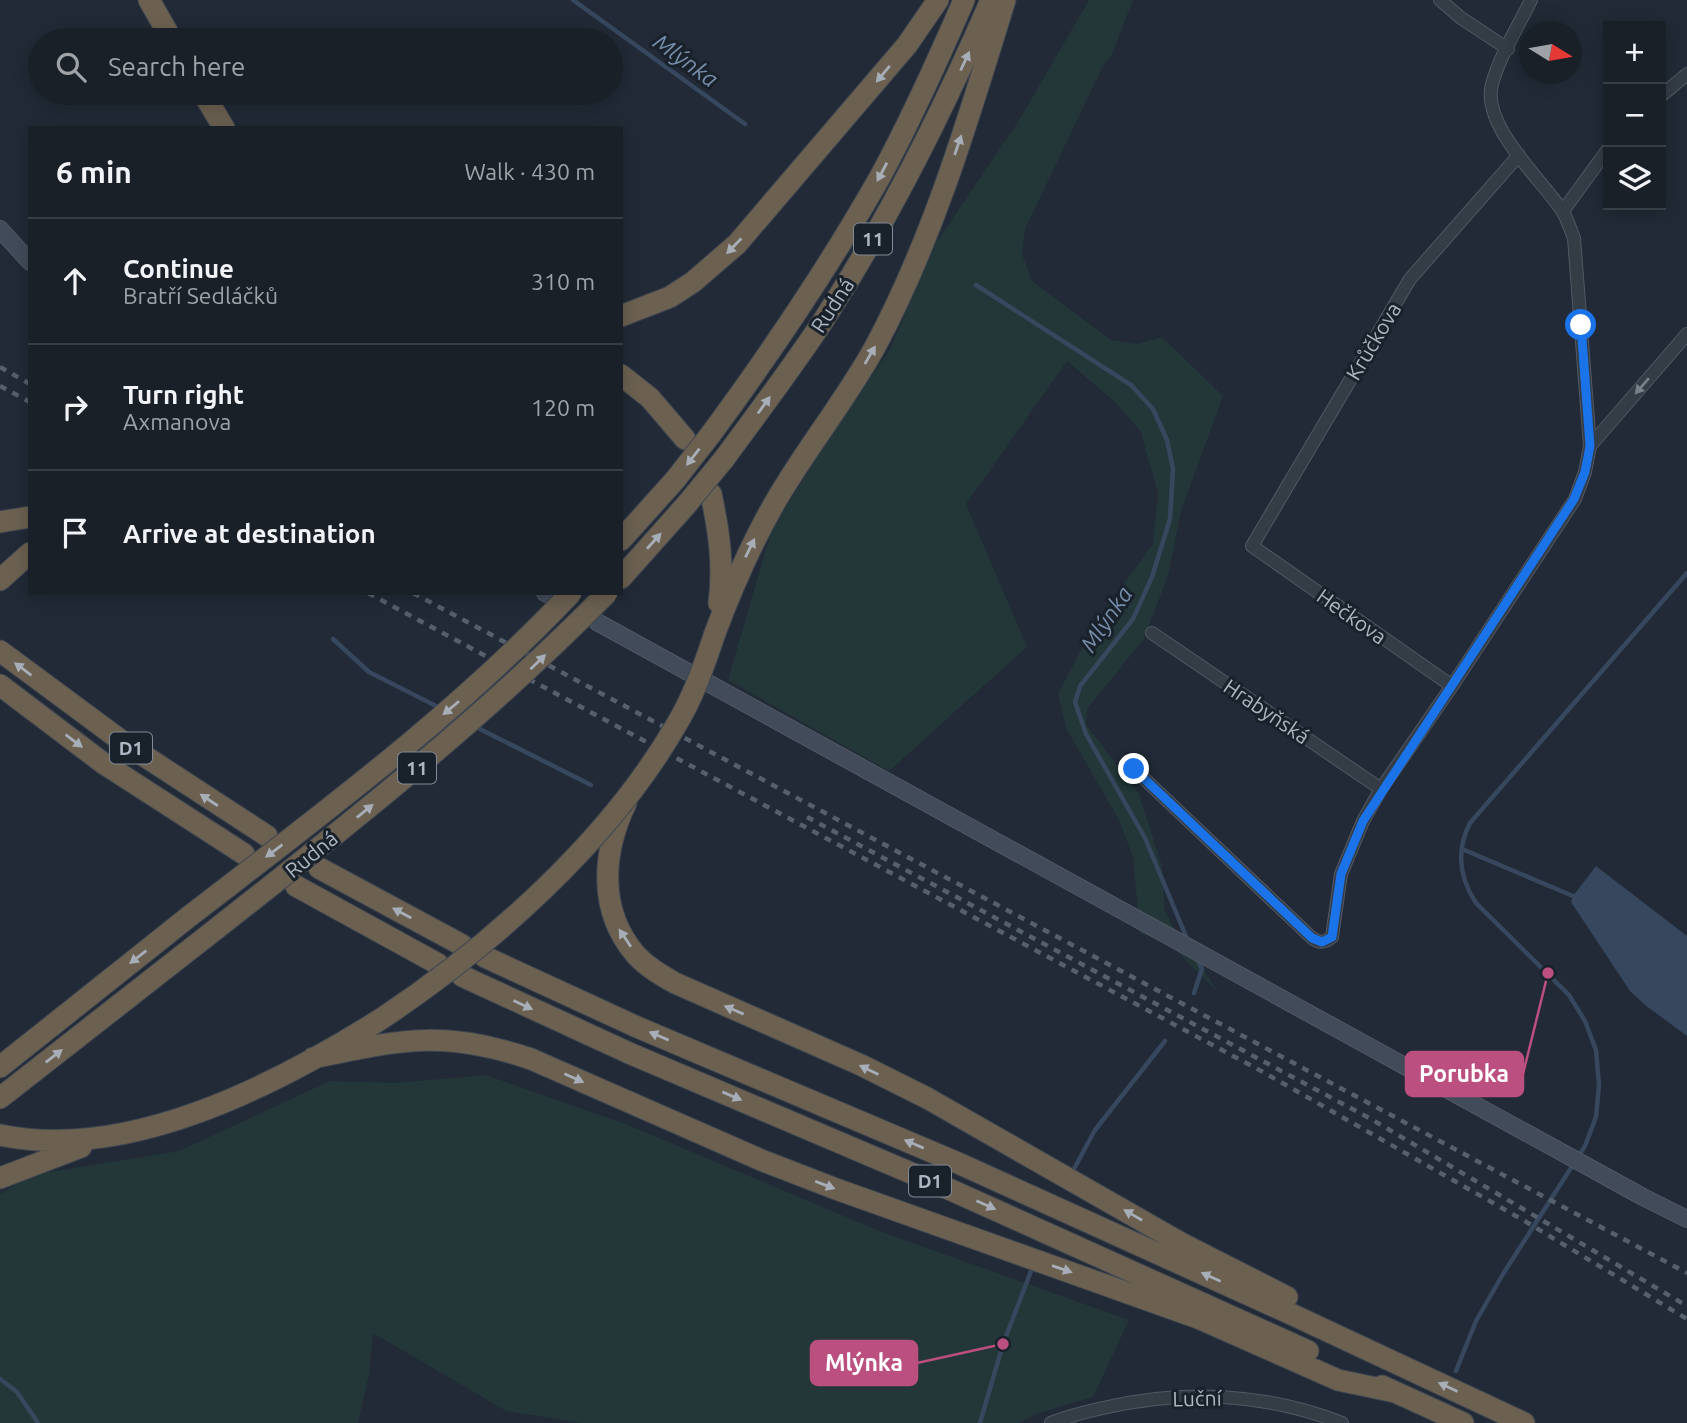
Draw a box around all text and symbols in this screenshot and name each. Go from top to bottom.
north arrow [1519,21,1582,84]
map controls [1603,21,1666,210]
button: + [1603,21,1666,84]
search box [28,28,623,105]
water label: Mlýnka [649,28,723,92]
icon: search [52,48,90,86]
one-way arrow [960,50,971,71]
text: Search here [108,52,245,81]
one-way arrow [875,65,890,83]
button: − [1603,84,1666,147]
one-way arrow [953,135,964,156]
button: layers [1603,147,1666,210]
text: 6 min [56,155,132,189]
text: Walk · 430 m [464,159,595,184]
one-way arrow [876,162,888,182]
road number: 11 [854,224,892,255]
one-way arrow [726,237,742,254]
text: Continue [123,254,234,283]
icon: ahead [56,262,94,300]
text: 310 m [531,269,595,294]
street label: Rudná [806,273,858,337]
text: Bratří Sedláčků [123,283,278,308]
street label: Krůčkova [1341,298,1405,384]
route start [1565,309,1596,340]
one-way arrow [864,345,876,364]
one-way arrow [1634,377,1650,395]
text: Turn right [123,380,244,409]
icon: right [56,388,94,426]
text: 120 m [531,395,595,420]
one-way arrow [757,395,771,414]
text: Axmanova [123,409,231,434]
one-way arrow [686,448,701,466]
icon: arrive [56,514,94,552]
text: Arrive at destination [123,519,376,548]
one-way arrow [646,532,662,550]
one-way arrow [745,538,756,558]
water label: Mlýnka [1075,582,1137,656]
street label: Hečkova [1313,583,1391,649]
one-way arrow [529,655,546,671]
one-way arrow [14,662,32,676]
street label: Hrabyňská [1220,674,1314,748]
one-way arrow [442,700,460,715]
road number: D1 [110,733,152,764]
one-way arrow [65,734,83,748]
road number: 11 [398,752,436,783]
route end [1118,753,1149,784]
one-way arrow [200,793,218,807]
one-way arrow [356,803,374,818]
street label: Rudná [280,826,342,882]
one-way arrow [265,844,283,858]
one-way arrow [391,908,411,920]
one-way arrow [618,929,631,948]
one-way arrow [129,950,147,965]
one-way arrow [513,999,533,1011]
one-way arrow [724,1004,744,1016]
one-way arrow [649,1030,670,1041]
one-way arrow [45,1050,63,1064]
callout: Porubka [1406,1052,1523,1096]
text: Porubka [1419,1061,1509,1086]
one-way arrow [859,1064,879,1075]
one-way arrow [564,1072,585,1083]
one-way arrow [721,1091,742,1102]
one-way arrow [903,1139,924,1150]
road number: D1 [909,1166,951,1196]
one-way arrow [814,1179,835,1190]
one-way arrow [976,1199,996,1211]
one-way arrow [1123,1209,1142,1221]
one-way arrow [1052,1264,1073,1275]
one-way arrow [1201,1271,1221,1283]
callout: Mlýnka [811,1341,917,1385]
text: Mlýnka [825,1350,903,1375]
one-way arrow [1438,1381,1459,1392]
street label: Luční [1172,1386,1223,1410]

